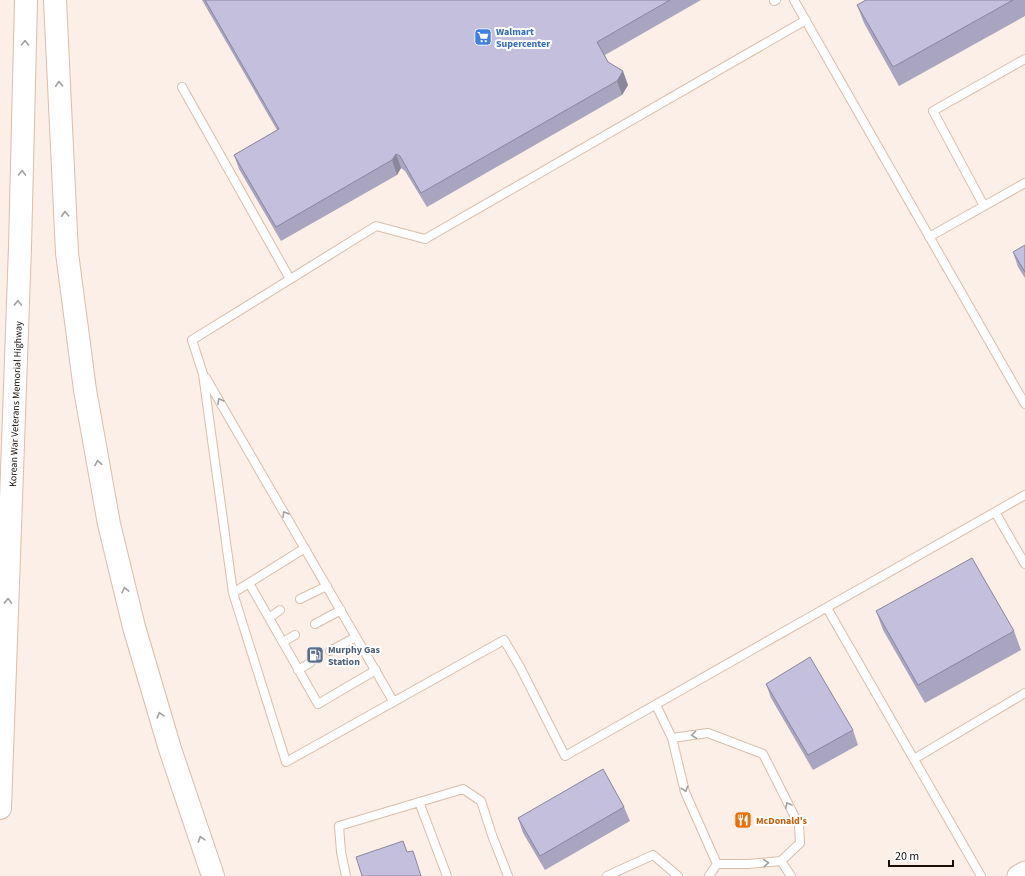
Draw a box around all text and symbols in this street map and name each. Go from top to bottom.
place label: Walmart Supercenter [496,25,550,51]
supermarket icon: Walmart Supercenter [473,27,493,47]
one-way arrow [21,40,29,46]
one-way arrow [55,81,63,87]
one-way arrow [18,170,26,176]
one-way arrow [61,211,69,217]
one-way arrow [14,300,22,306]
street label: Korean War Veterans Memorial Highway [6,321,26,487]
one-way arrow [217,398,224,406]
one-way arrow [94,460,103,466]
one-way arrow [282,511,289,518]
one-way arrow [122,587,130,593]
one-way arrow [3,598,12,604]
place label: Murphy Gas Station [328,643,381,669]
fuel station icon: Murphy Gas Station [305,645,325,665]
one-way arrow [156,712,165,719]
one-way arrow [691,730,697,739]
one-way arrow [680,786,689,793]
one-way arrow [785,802,793,809]
restaurant icon: McDonald's [733,810,753,830]
place label: McDonald's [756,814,808,828]
one-way arrow [197,836,205,843]
scale bar [889,842,953,868]
text: 20 m [895,848,919,865]
one-way arrow [763,858,769,867]

